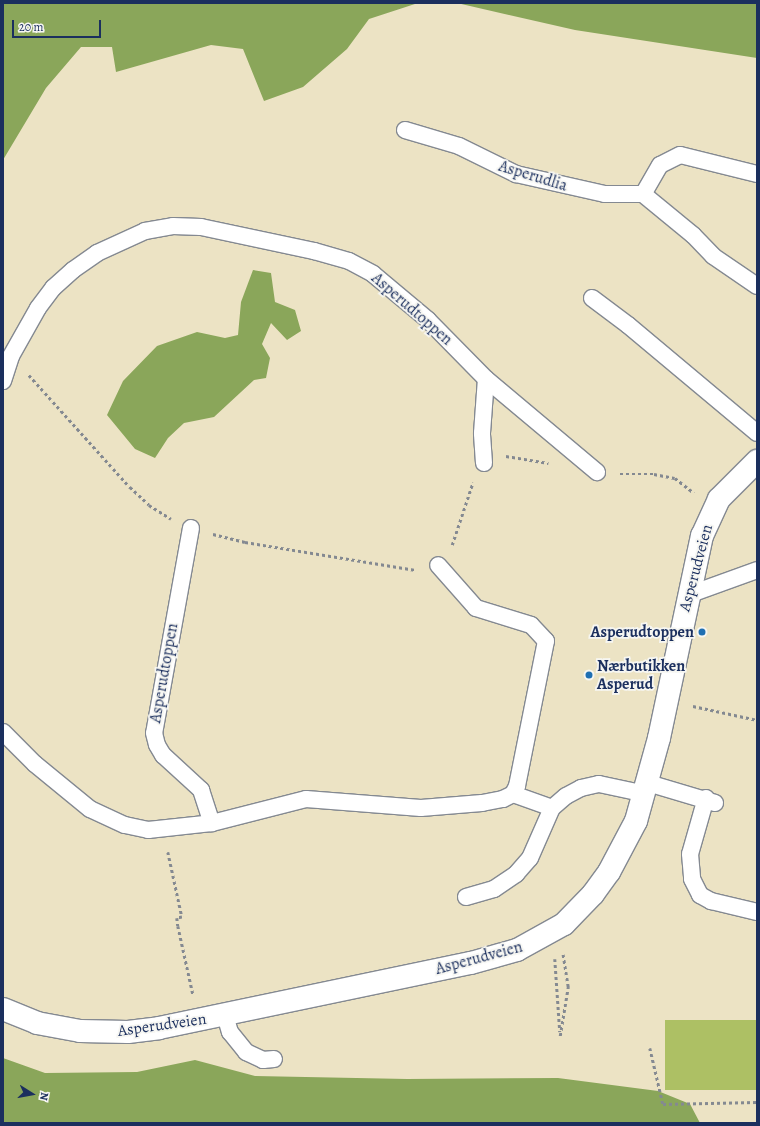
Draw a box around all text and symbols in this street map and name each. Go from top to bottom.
scale bar [14,12,103,38]
text: 20 m [19,19,43,35]
street label: Asperudlia [496,156,570,196]
street label: Asperudtoppen [368,269,456,349]
street label: Asperudveien [675,522,717,614]
street label: Asperudtoppen [146,622,182,724]
place label: Asperudtoppen [590,622,694,642]
marker: Asperudtoppen [697,627,707,637]
place label: Nærbutikken Asperud [597,656,685,694]
marker: Nærbutikken Asperud [584,670,594,680]
street label: Asperudveien [433,937,525,979]
street label: Asperudveien [116,1009,208,1041]
north arrow [12,1074,52,1114]
text: N [36,1091,52,1102]

